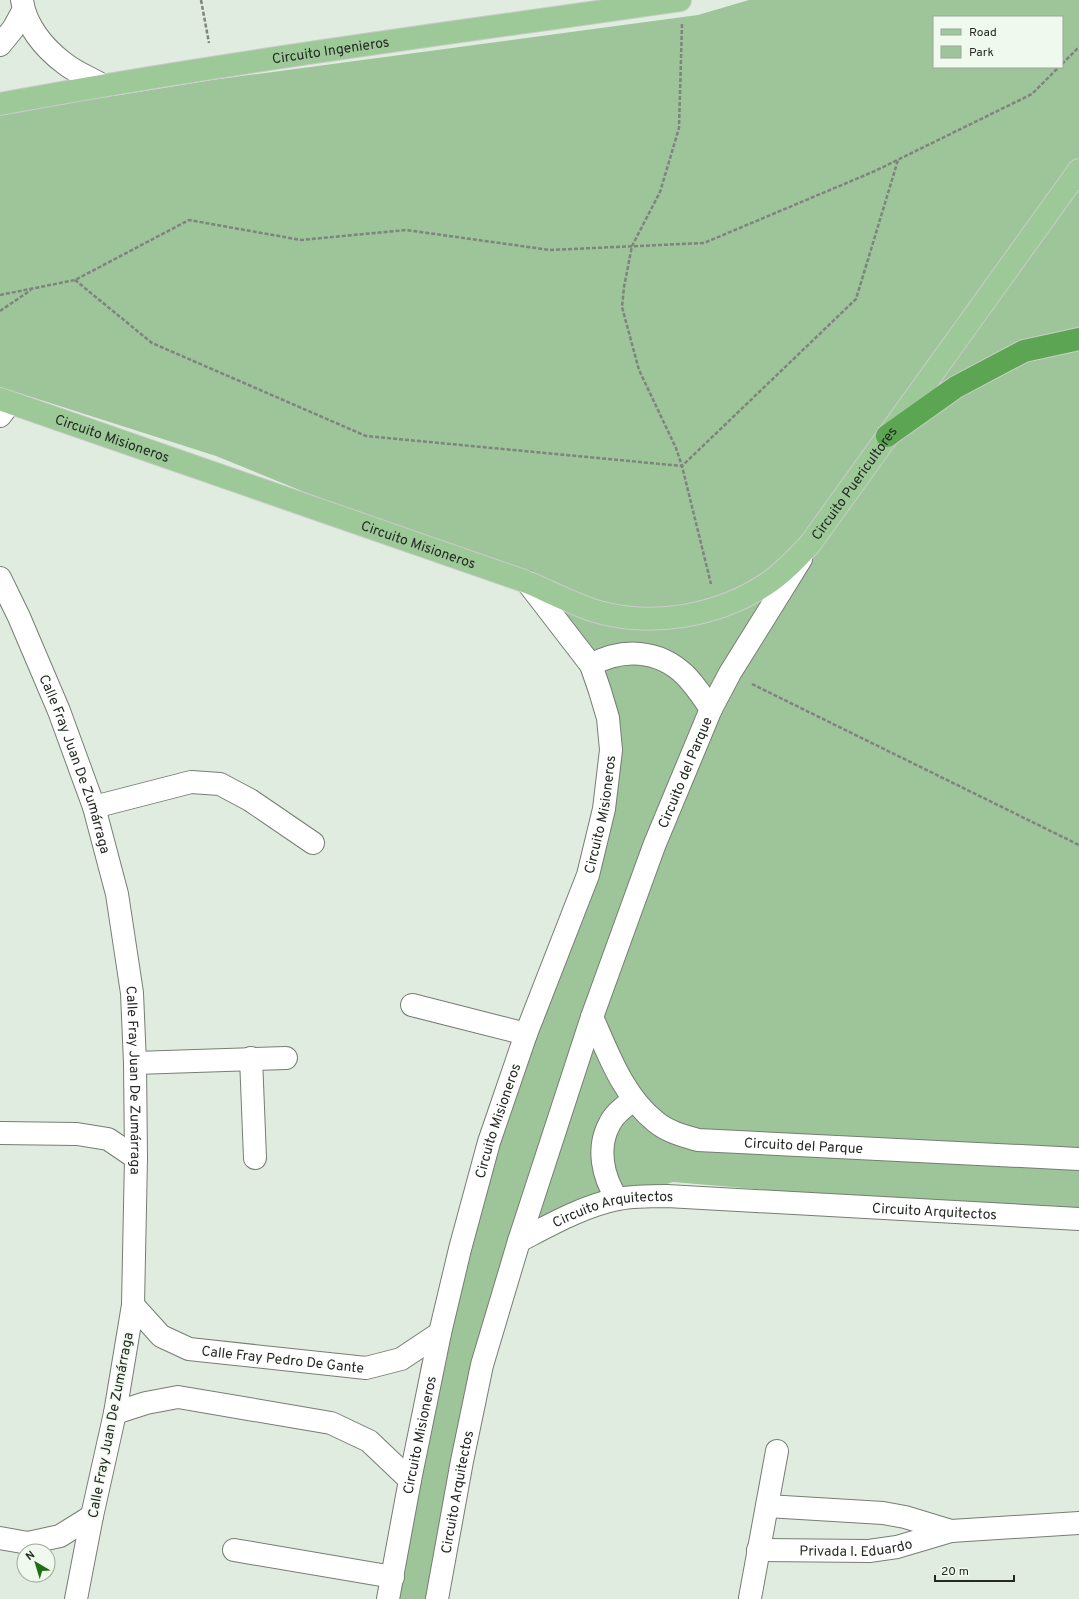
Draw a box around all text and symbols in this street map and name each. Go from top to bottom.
legend [933,16,1063,68]
text: Road [969,25,997,41]
street label: Circuito Ingenieros [271,34,391,69]
text: Park [969,45,994,61]
street label: Circuito Misioneros [52,412,171,467]
street label: Circuito Puericultores [808,424,902,544]
street label: Circuito Misioneros [358,518,478,573]
street label: Calle Fray Juan De Zumárraga [35,672,113,856]
street label: Circuito del Parque [655,715,717,831]
street label: Circuito Misioneros [582,754,620,876]
street label: Calle Fray Juan De Zumárraga [121,985,143,1175]
street label: Circuito Misioneros [472,1061,525,1181]
street label: Circuito del Parque [744,1135,863,1158]
street label: Circuito Arquitectos [550,1189,674,1232]
street label: Circuito Arquitectos [872,1200,997,1224]
street label: Calle Fray Juan De Zumárraga [85,1331,138,1520]
street label: Calle Fray Pedro De Gante [201,1343,365,1378]
street label: Circuito Misioneros [401,1375,441,1496]
street label: Circuito Arquitectos [438,1429,478,1555]
street label: Privada I. Eduardo [799,1536,915,1561]
north arrow [16,1543,56,1583]
text: N [23,1548,38,1564]
scale bar [935,1557,1014,1583]
text: 20 m [941,1564,969,1580]

